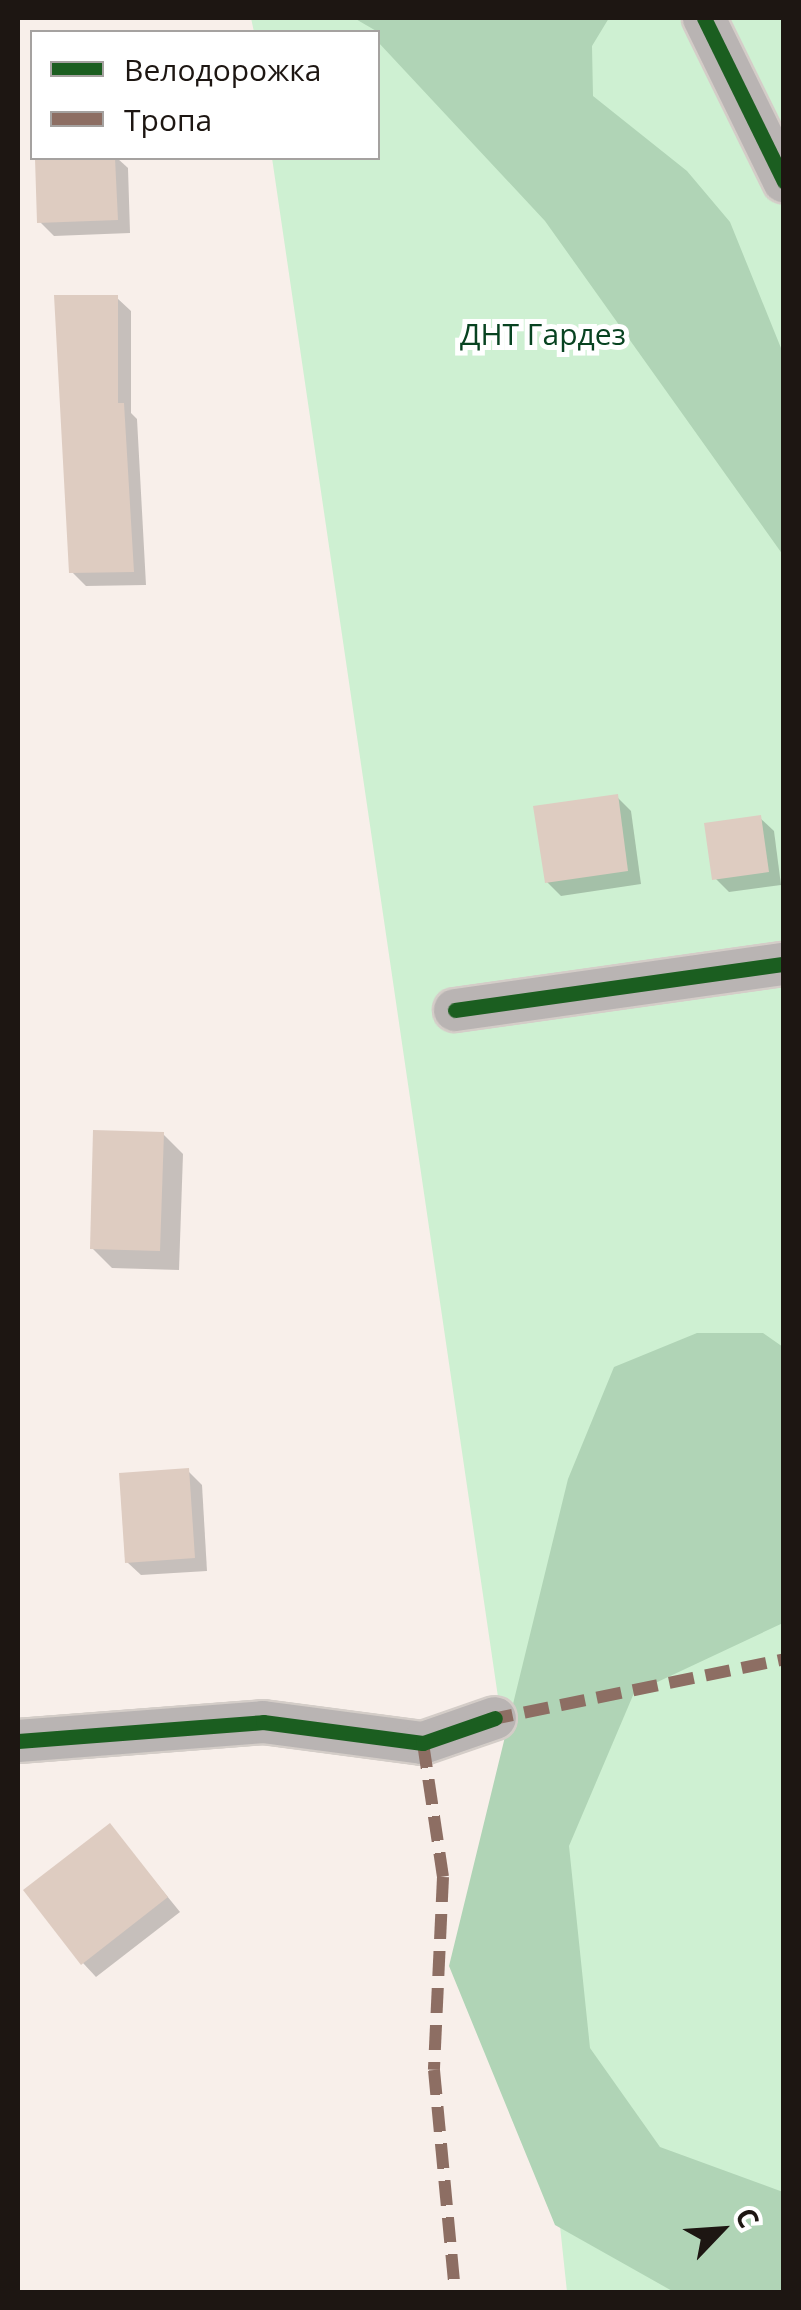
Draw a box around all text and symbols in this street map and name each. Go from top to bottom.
legend [30,30,380,160]
text: Велодорожка [124,49,321,90]
text: Тропа [124,99,212,140]
park label: ДНТ Гардез [460,316,626,352]
north arrow [671,2180,771,2280]
text: С [727,2201,769,2233]

